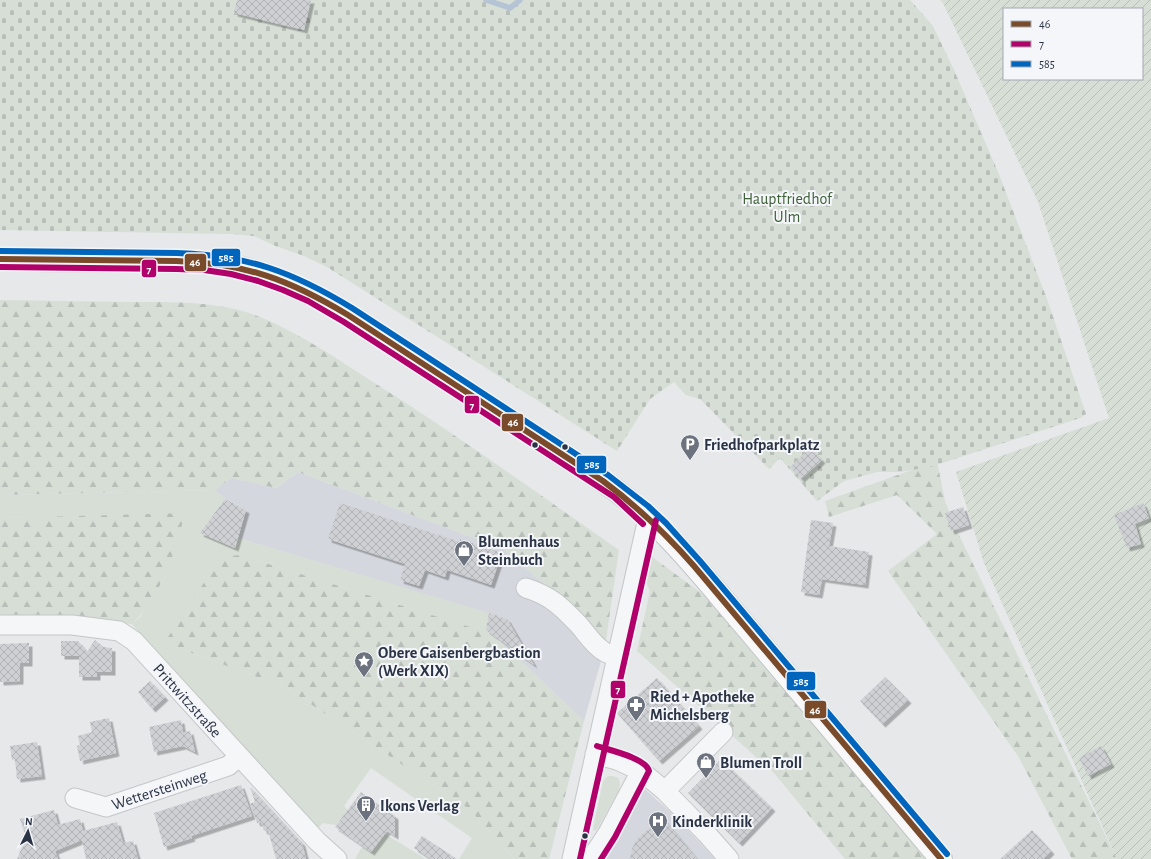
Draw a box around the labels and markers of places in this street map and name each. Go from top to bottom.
parking icon: Friedhofparkplatz [679,433,701,461]
place label: Friedhofparkplatz [704,437,820,453]
unlabelled marker [530,440,540,450]
unlabelled marker [560,442,570,452]
place label: Blumenhaus Steinbuch [478,534,559,568]
shop icon: Blumenhaus Steinbuch [453,539,475,567]
place label: Obere Gaisenbergbastion (Werk XIX) [378,645,541,679]
place icon: Obere Gaisenbergbastion (Werk XIX) [353,650,375,678]
place label: Ried + Apotheke Michelsberg [650,689,755,723]
pharmacy icon: Ried + Apotheke Michelsberg [625,694,647,722]
shop icon: Blumen Troll [695,751,717,779]
place label: Blumen Troll [720,755,802,771]
building icon: Ikons Verlag [355,794,377,822]
place label: Ikons Verlag [380,798,460,814]
hospital icon: Kinderklinik [647,810,669,838]
place label: Kinderklinik [672,814,752,830]
unlabelled marker [580,831,590,841]

